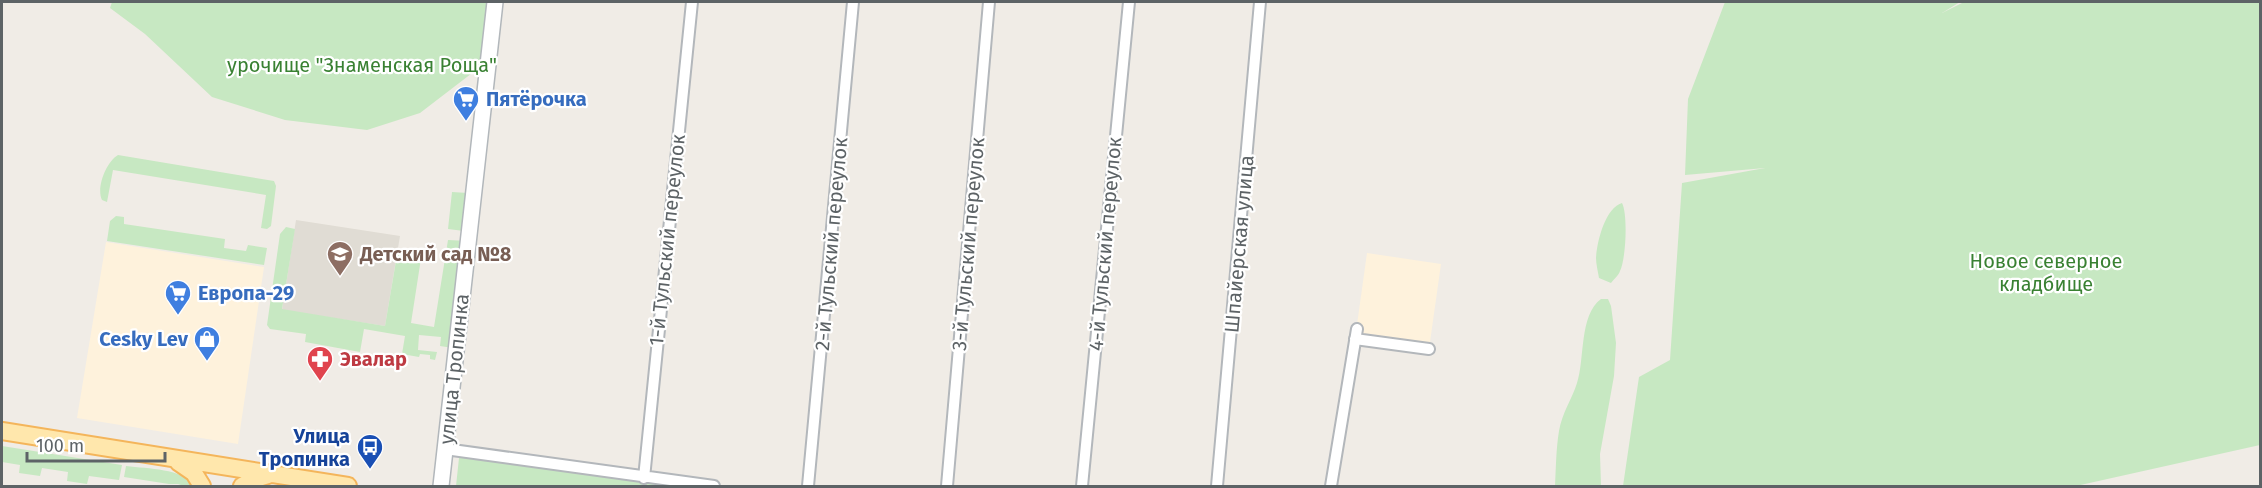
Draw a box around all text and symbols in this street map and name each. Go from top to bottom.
park label: урочище "Знаменская Роща" [227,53,497,77]
supermarket icon: Пятёрочка [451,84,481,122]
place label: Пятёрочка [486,87,587,111]
street label: 1-й Тульский переулок [644,132,690,347]
street label: 4-й Тульский переулок [1084,135,1126,352]
street label: 2-й Тульский переулок [810,136,852,352]
street label: 3-й Тульский переулок [947,136,989,352]
street label: Шпайерская улица [1219,154,1259,334]
school or university icon: Детский сад №8 [325,239,355,277]
place label: Детский сад №8 [359,242,512,266]
park label: Новое северное кладбище [1970,249,2122,296]
supermarket icon: Европа-29 [163,278,193,316]
place label: Европа-29 [198,281,294,305]
street label: улица Тропинка [434,292,474,446]
shop icon: Cesky Lev [192,324,222,362]
place label: Cesky Lev [99,327,189,351]
pharmacy icon: Эвалар [305,344,335,382]
place label: Эвалар [340,347,407,371]
place label: Улица Тропинка [259,424,350,471]
scale bar [27,425,165,463]
bus stop icon: Улица Тропинка [355,432,385,470]
text: 100 m [36,435,84,457]

